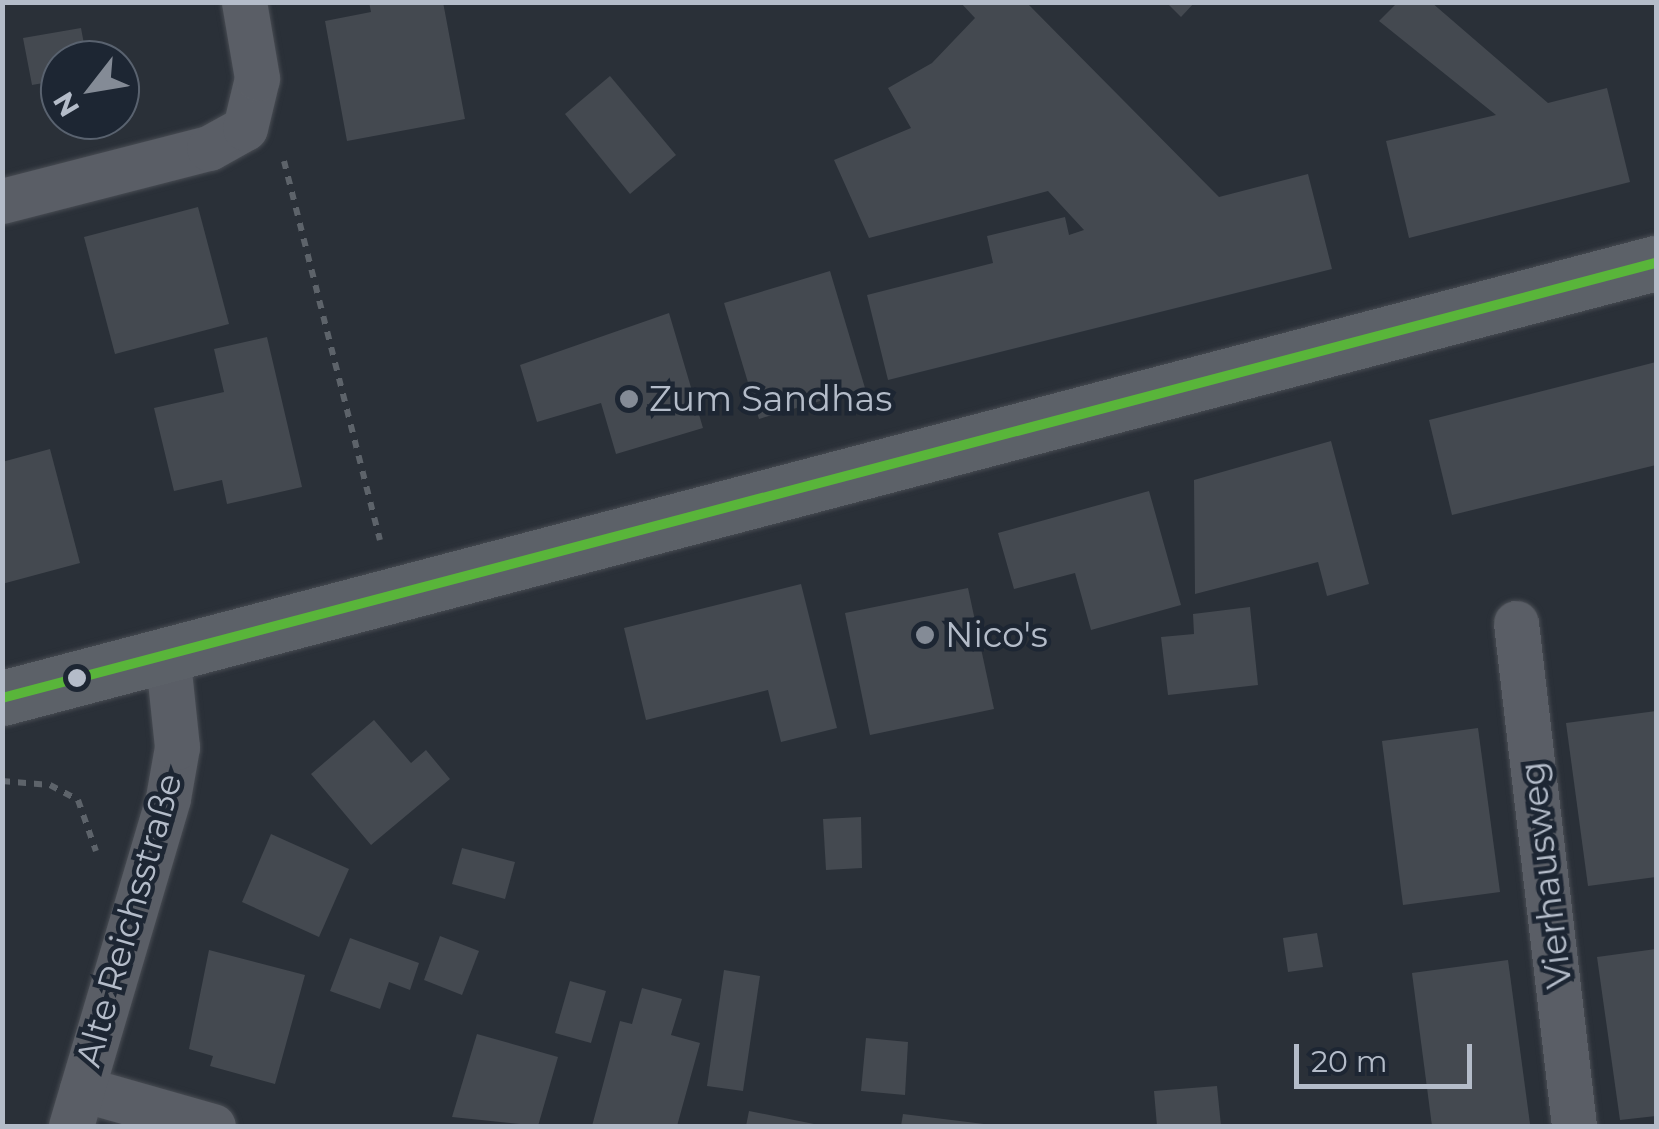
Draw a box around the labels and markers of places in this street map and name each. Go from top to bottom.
place label: Zum Sandhas [649,378,892,420]
marker: Zum Sandhas [618,388,640,410]
place label: Nico's [945,614,1048,656]
marker: Nico's [914,624,936,646]
unlabelled marker [67,668,87,688]

